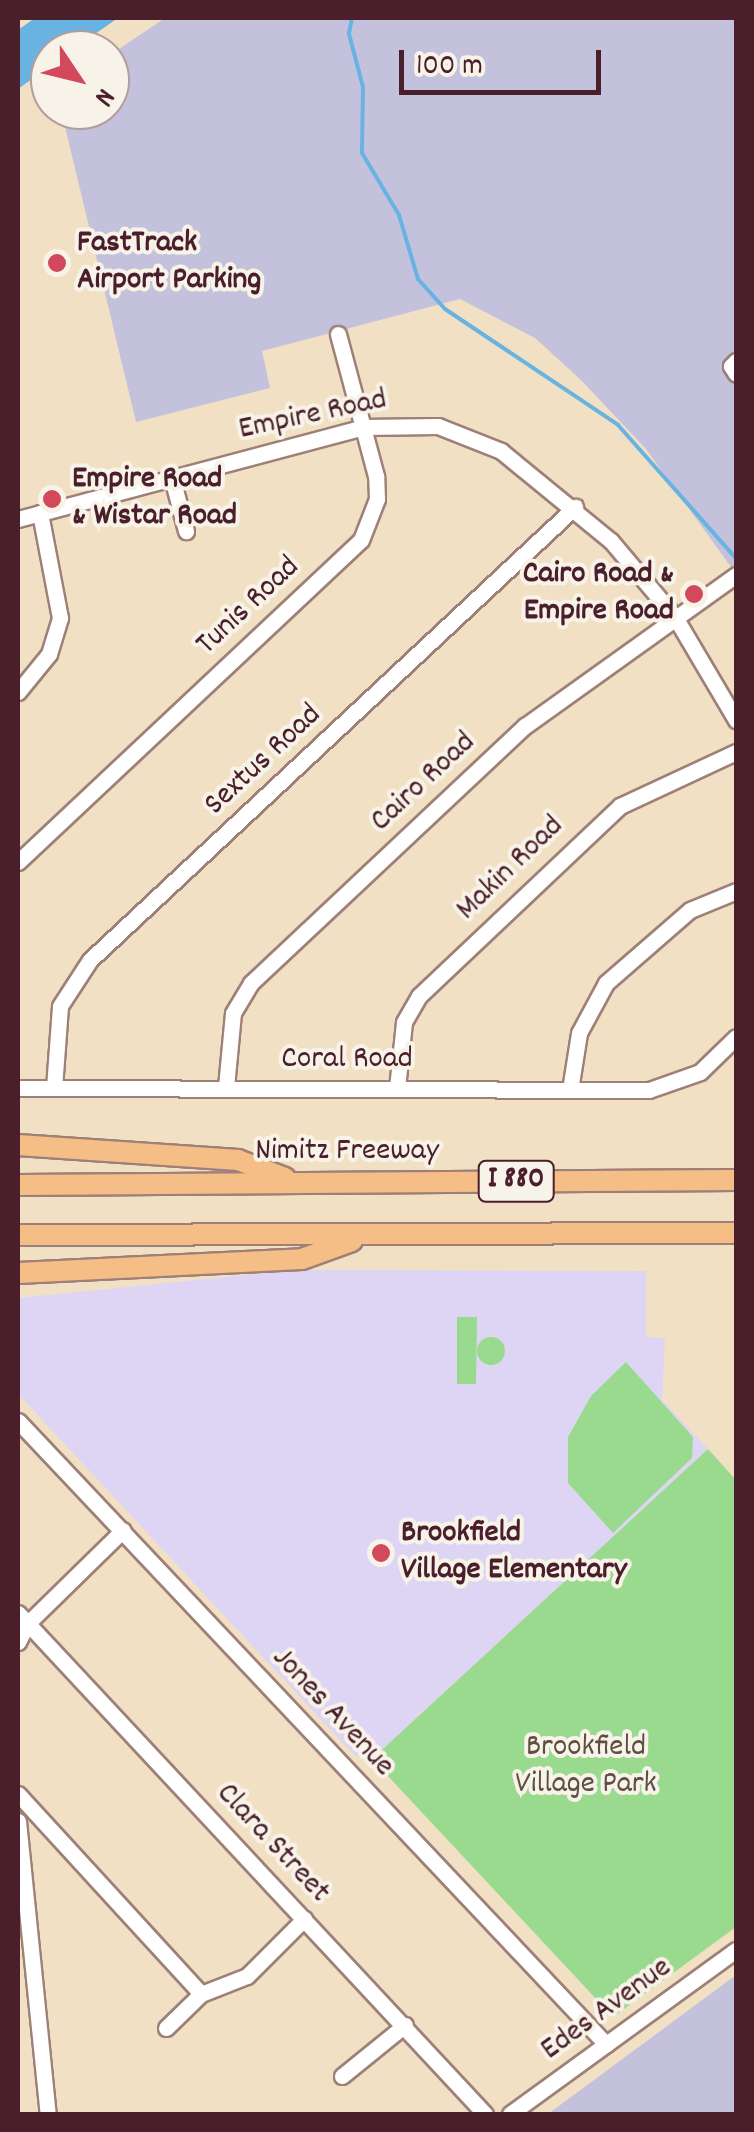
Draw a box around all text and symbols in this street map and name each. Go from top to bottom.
north arrow [30,30,130,130]
scale bar [404,30,606,92]
text: 100 m [416,46,483,89]
text: N [83,79,123,113]
place label: FastTrack Airport Parking [77,226,261,301]
marker: FastTrack Airport Parking [46,252,68,274]
street label: Empire Road [236,382,390,450]
place label: Empire Road & Wistar Road [72,462,237,537]
marker: Empire Road & Wistar Road [41,488,63,510]
street label: Tunis Road [189,549,309,665]
place label: Cairo Road & Empire Road [523,557,674,632]
marker: Cairo Road & Empire Road [683,583,705,605]
street label: Sextus Road [197,697,331,825]
street label: Cairo Road [363,725,485,841]
street label: Makin Road [449,808,573,930]
street label: Coral Road [281,1041,413,1079]
street label: Nimitz Freeway [255,1133,439,1171]
road number: I 880 [476,1156,556,1206]
place label: Brookfield Village Elementary [401,1516,627,1591]
marker: Brookfield Village Elementary [370,1542,392,1564]
street label: Jones Avenue [262,1640,402,1786]
park label: Brookfield Village Park [515,1730,657,1805]
street label: Clara Street [207,1776,337,1912]
street label: Edes Avenue [534,1950,680,2070]

